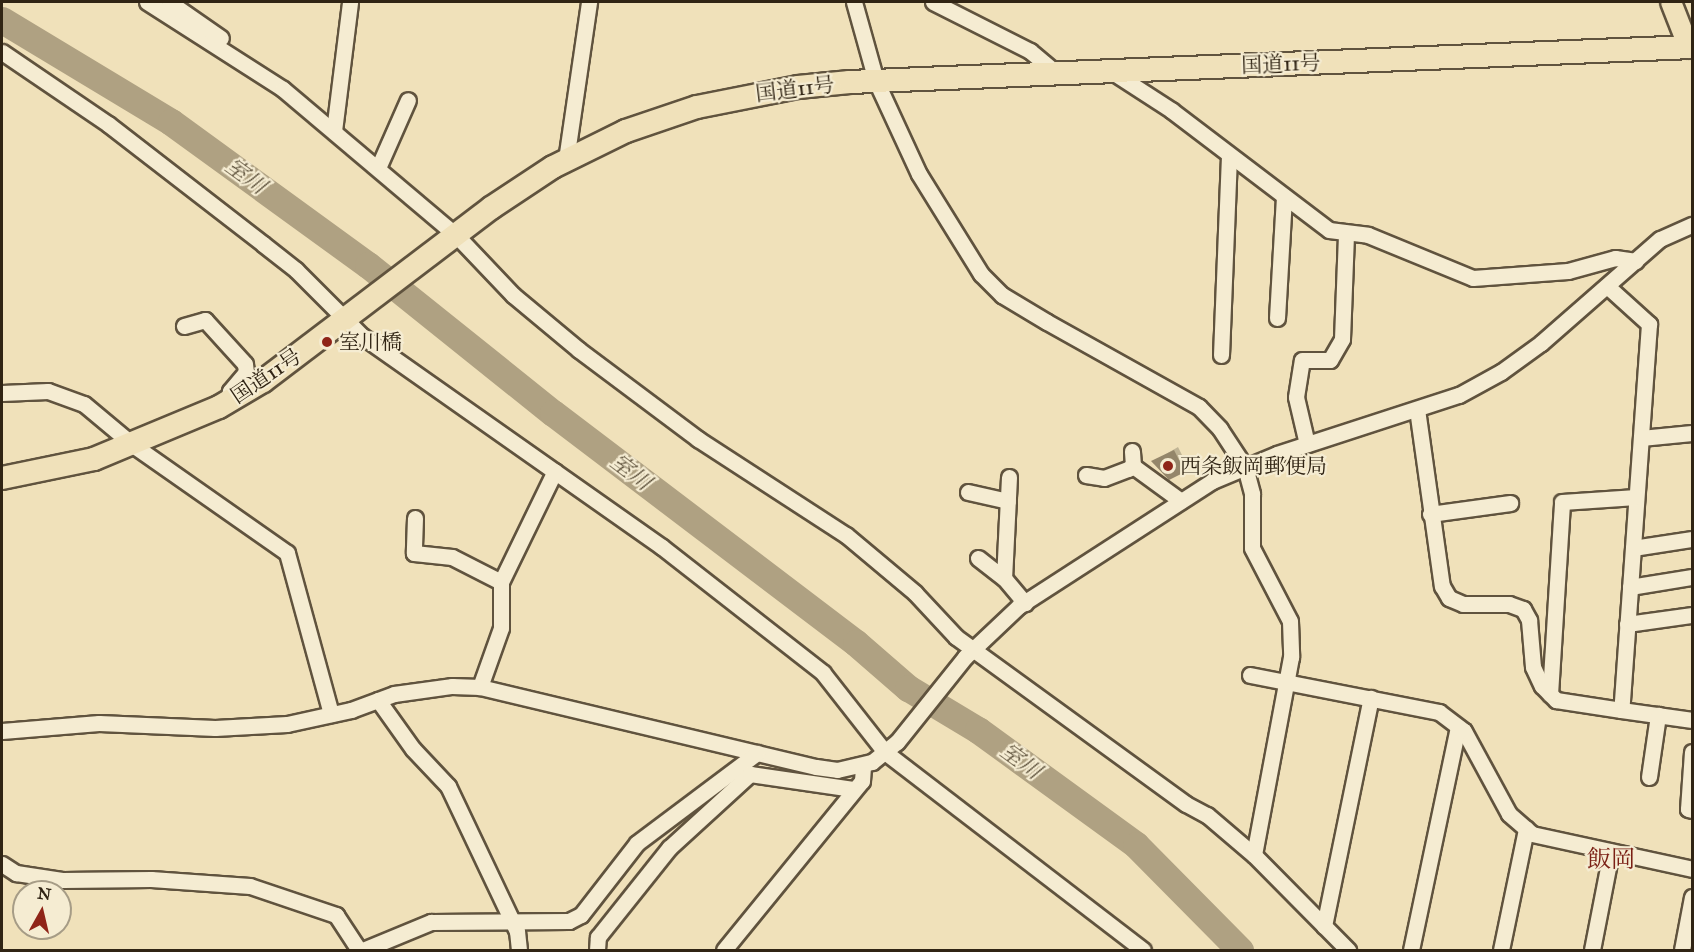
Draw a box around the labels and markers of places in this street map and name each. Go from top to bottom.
place label: 室川橋 [339,329,402,355]
marker: 室川橋 [320,335,334,349]
place label: 西条飯岡郵便局 [1180,453,1327,479]
marker: 西条飯岡郵便局 [1161,459,1175,473]

